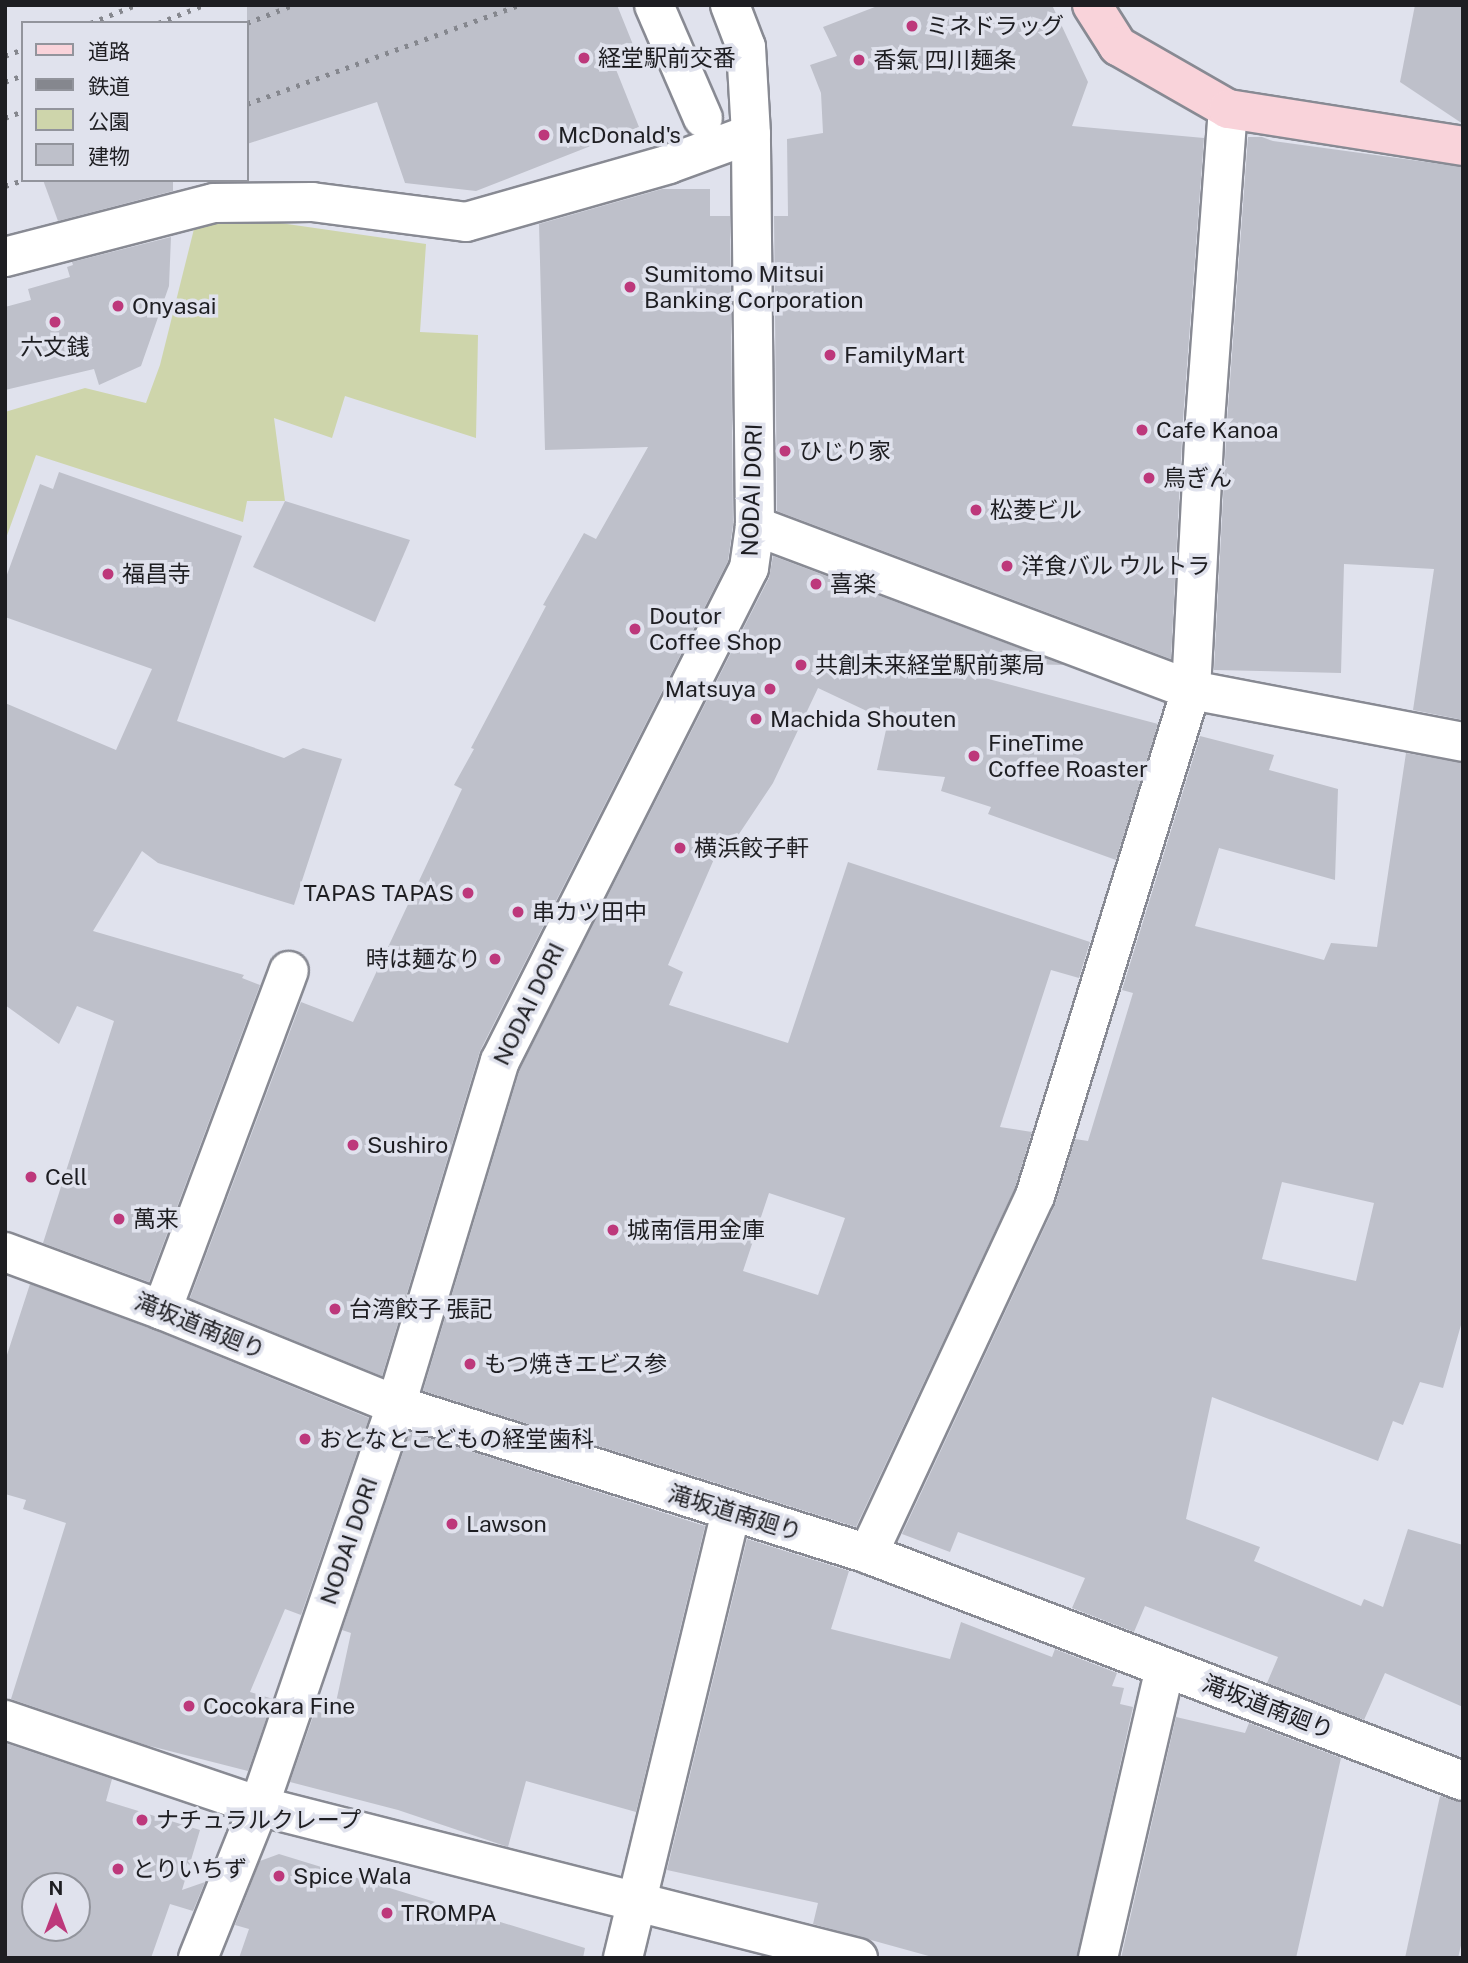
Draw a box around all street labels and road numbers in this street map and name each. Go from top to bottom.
street label: NODAI DORI [736,423,768,557]
street label: NODAI DORI [487,938,571,1070]
street label: 滝坂道南廻り [131,1287,269,1365]
street label: NODAI DORI [314,1474,384,1608]
street label: 滝坂道南廻り [665,1480,805,1546]
street label: 滝坂道南廻り [1199,1669,1337,1745]

